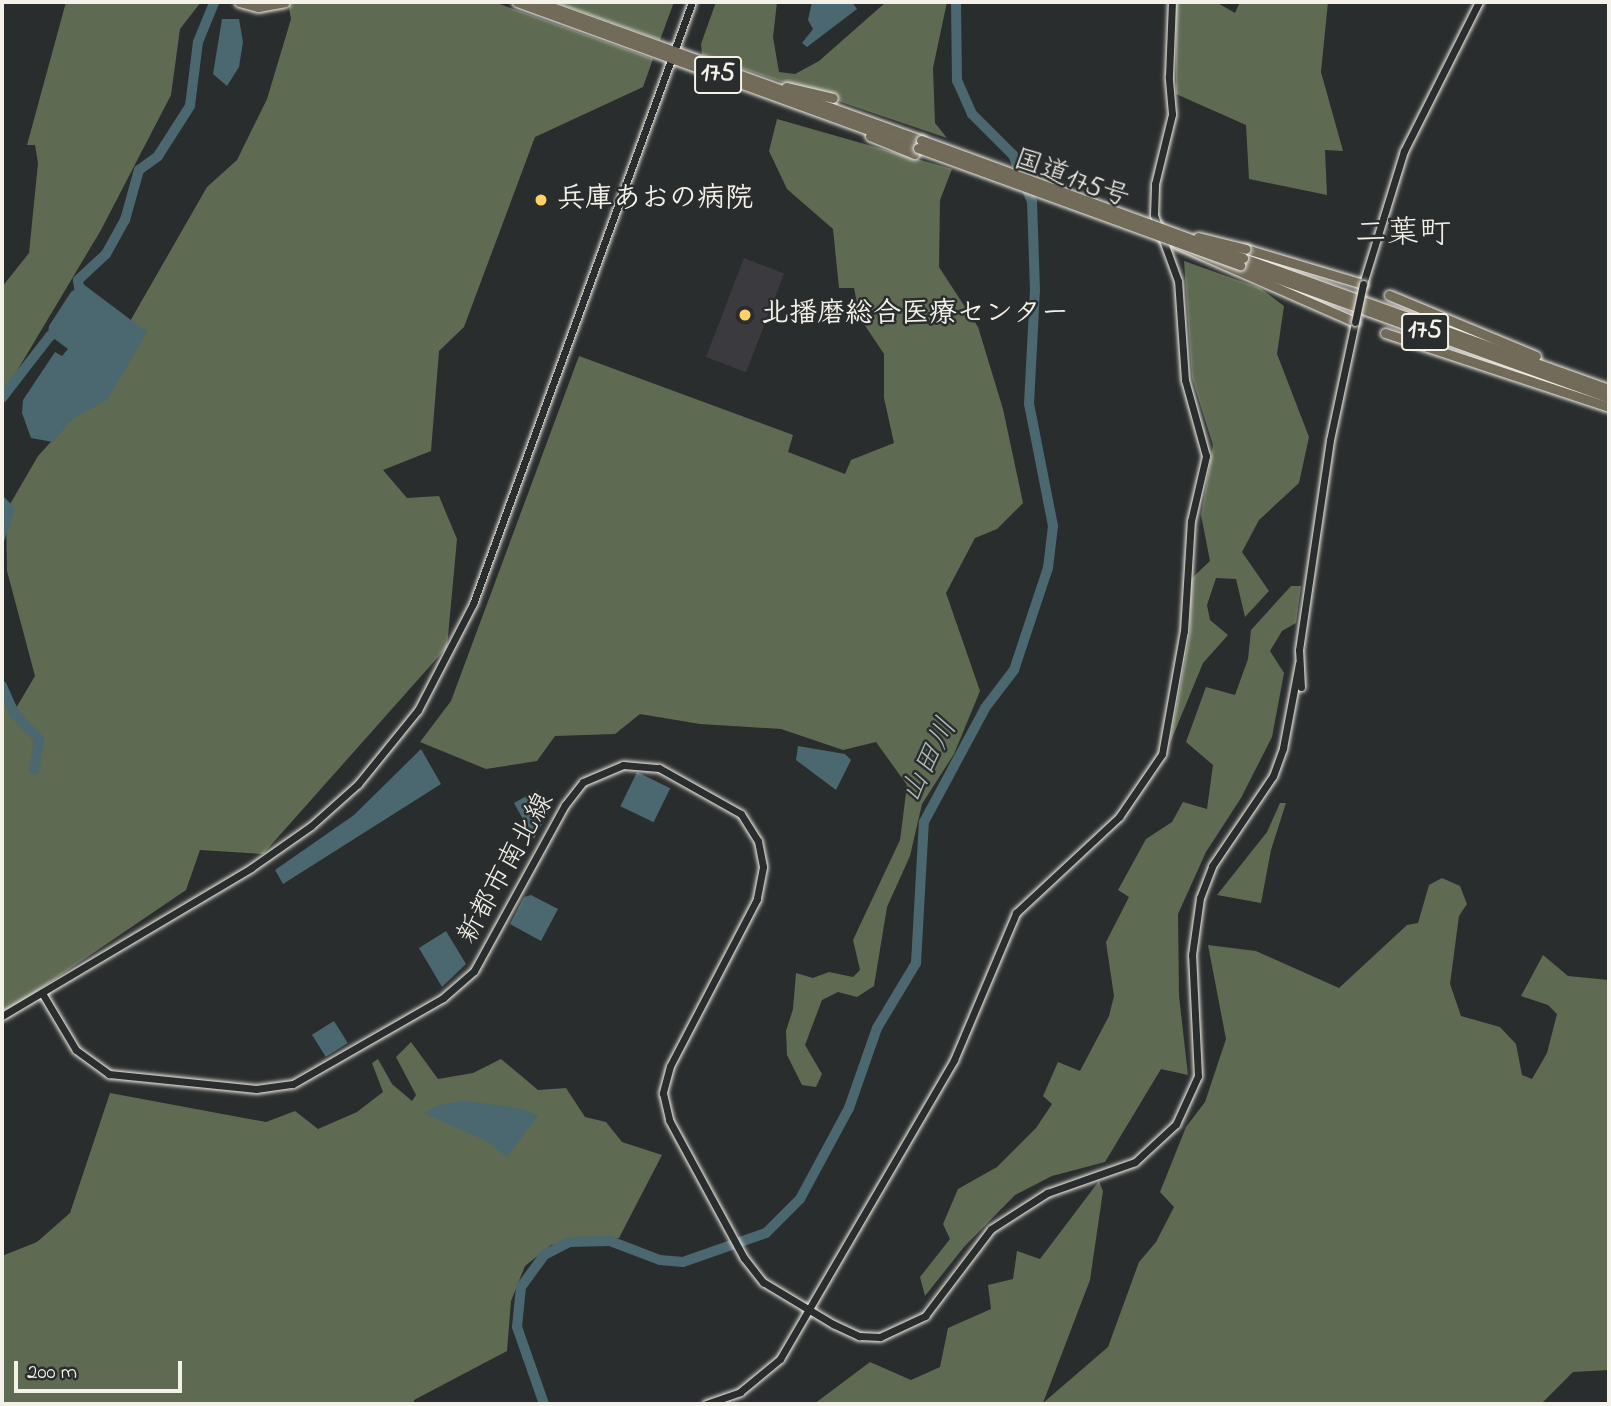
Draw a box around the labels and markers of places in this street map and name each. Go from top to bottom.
place label: 兵庫あおの病院 [557,183,753,217]
marker: 兵庫あおの病院 [531,190,551,210]
place label: 北播磨総合医療センター [761,298,1069,332]
marker: 北播磨総合医療センター [735,305,755,325]

